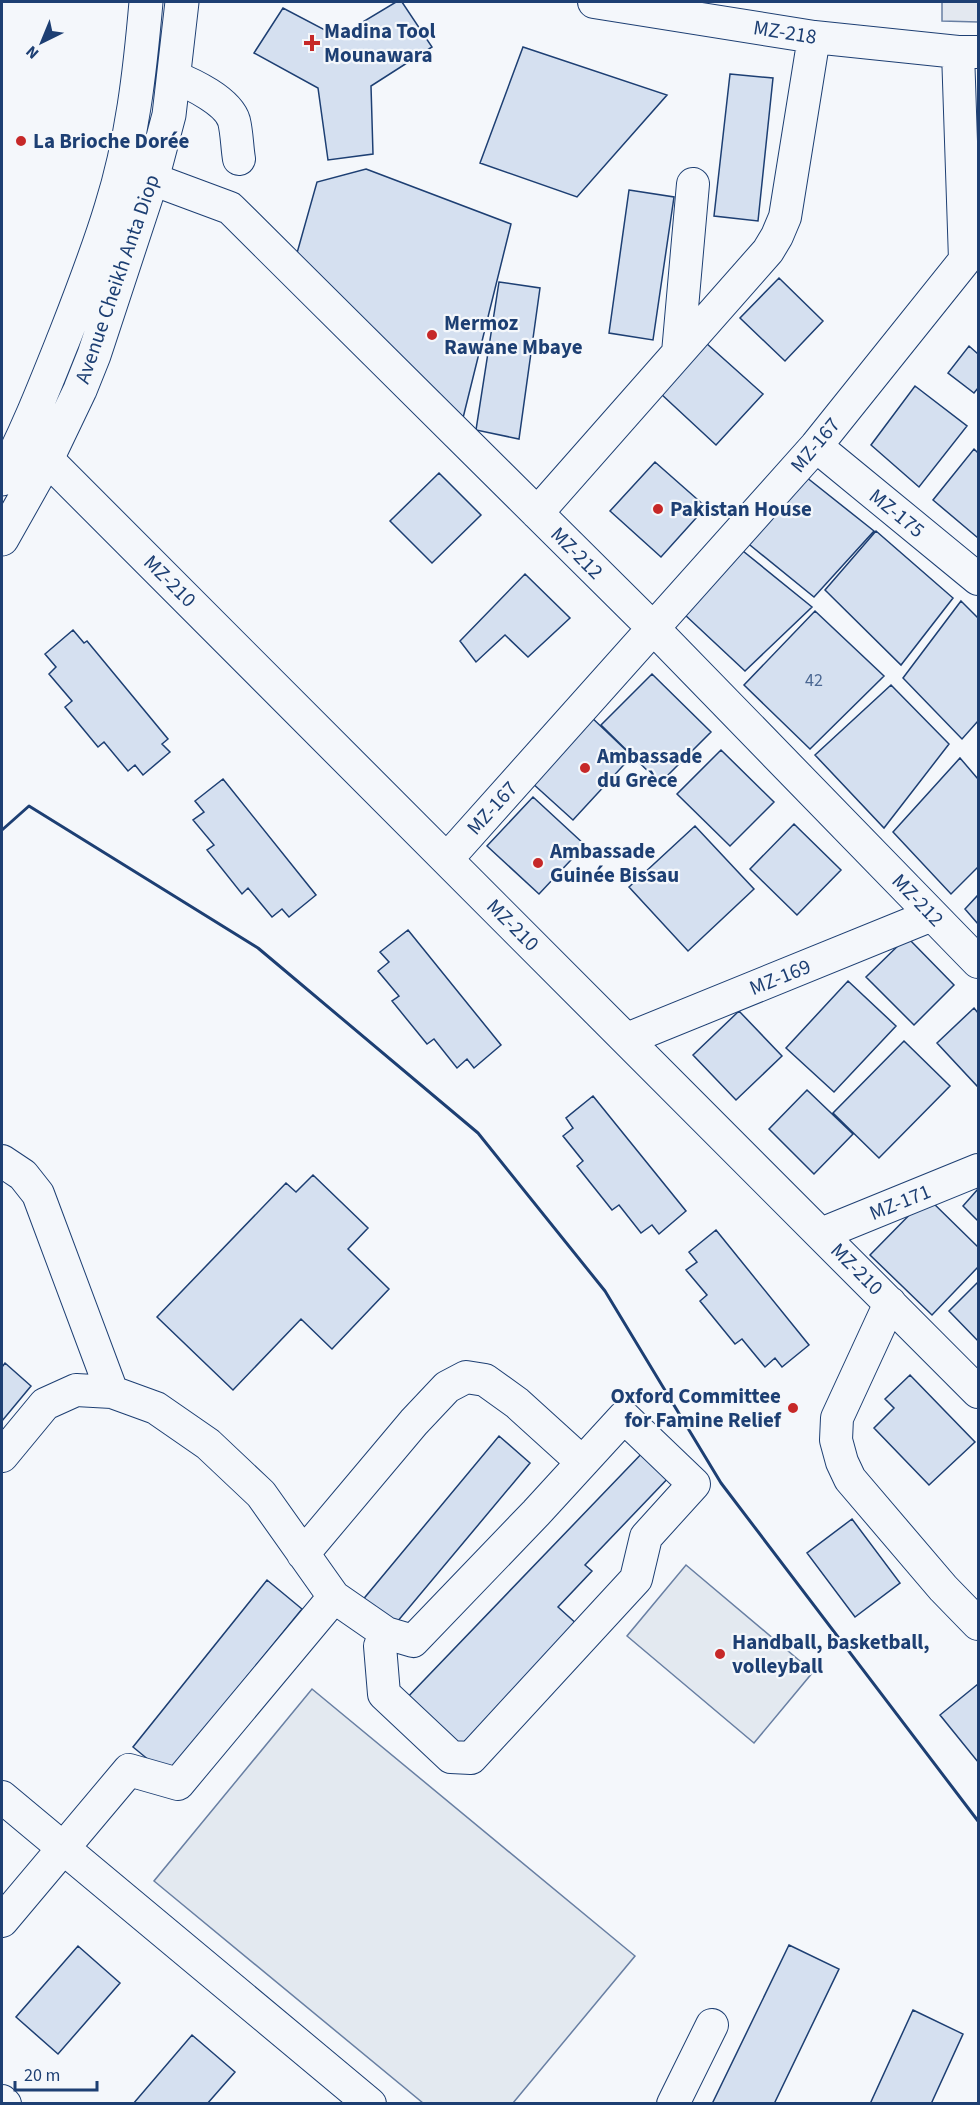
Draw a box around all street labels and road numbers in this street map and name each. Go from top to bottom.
street label: MZ-218 [751,12,819,52]
street label: Avenue Cheikh Anta Diop [67,170,167,388]
street label: MZ-167 [783,411,847,479]
street label: MZ-175 [863,481,931,545]
street label: MZ-212 [544,520,610,586]
street label: MZ-210 [137,548,203,614]
street label: MZ-167 [460,774,524,842]
street label: MZ-212 [885,867,951,933]
street label: MZ-210 [480,892,546,958]
street label: MZ-169 [745,951,815,1003]
street label: MZ-171 [865,1176,935,1228]
street label: MZ-210 [824,1236,890,1302]

